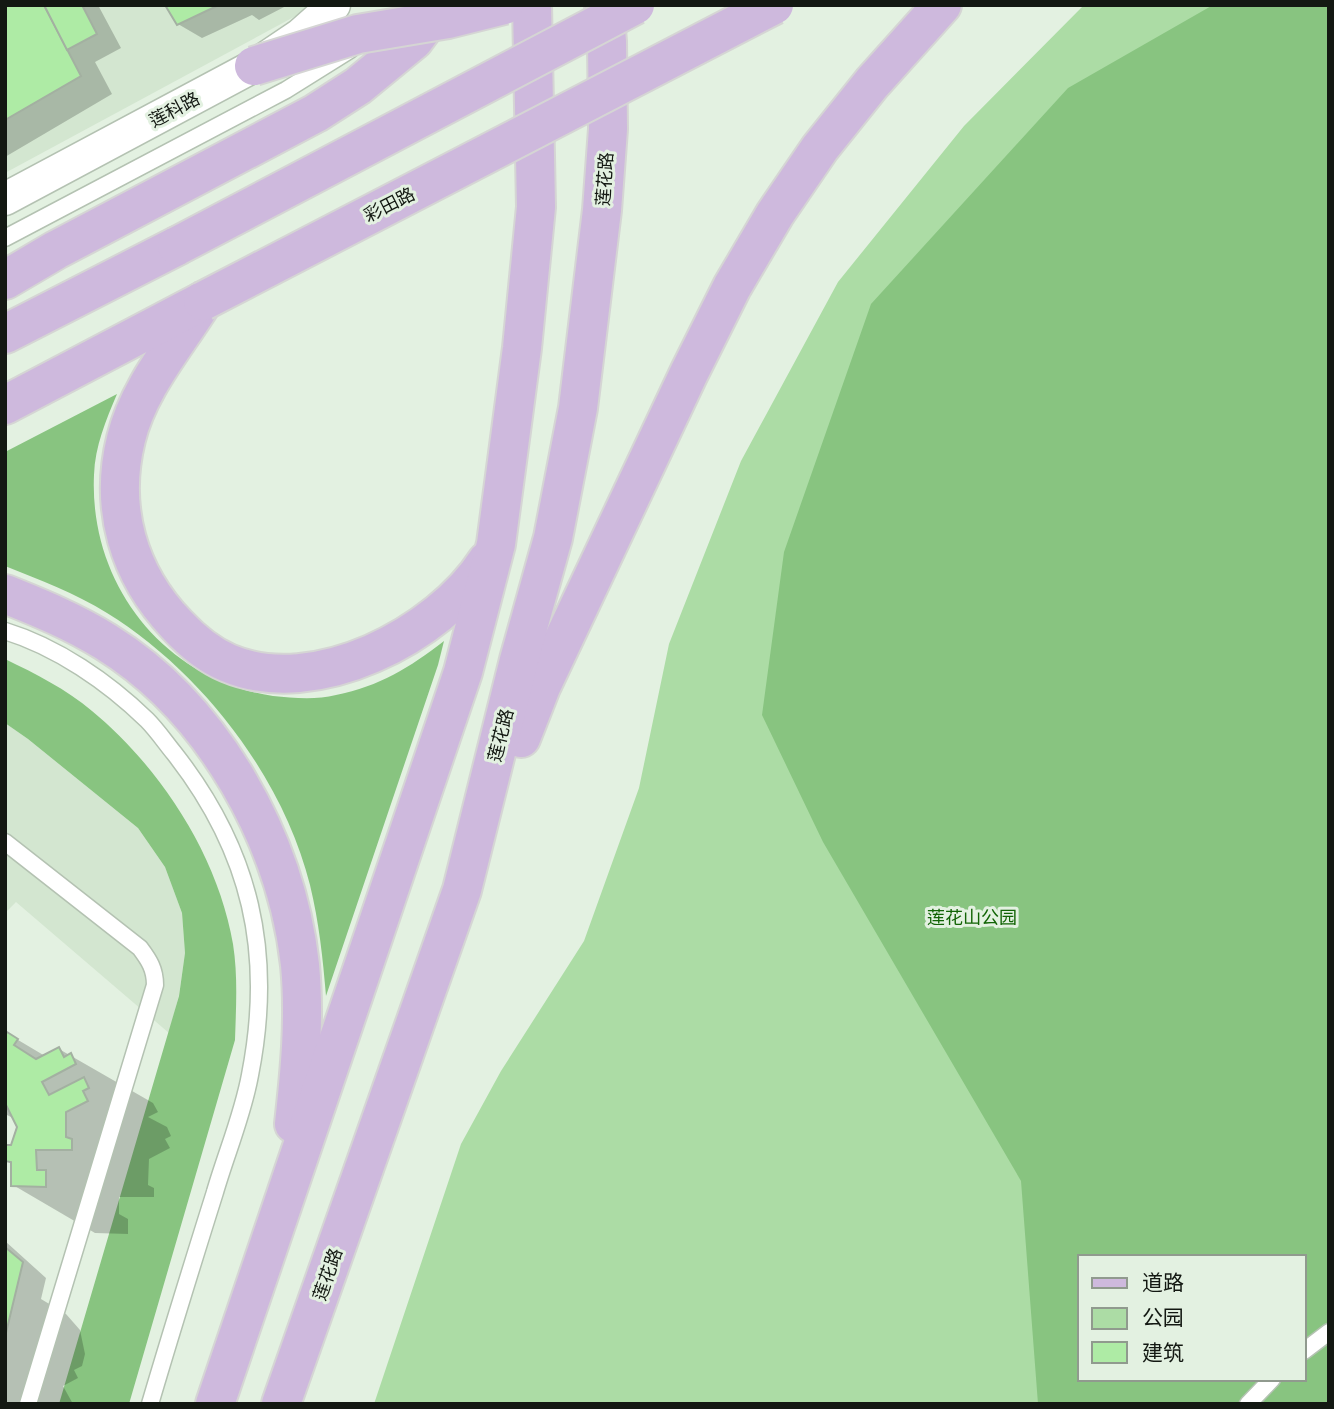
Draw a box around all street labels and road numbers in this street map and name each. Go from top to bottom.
street label: 莲科路 [145,87,203,131]
street label: 莲花路 [591,151,617,207]
street label: 彩田路 [360,182,418,226]
street label: 莲花路 [483,706,517,764]
street label: 莲花路 [308,1245,346,1303]

